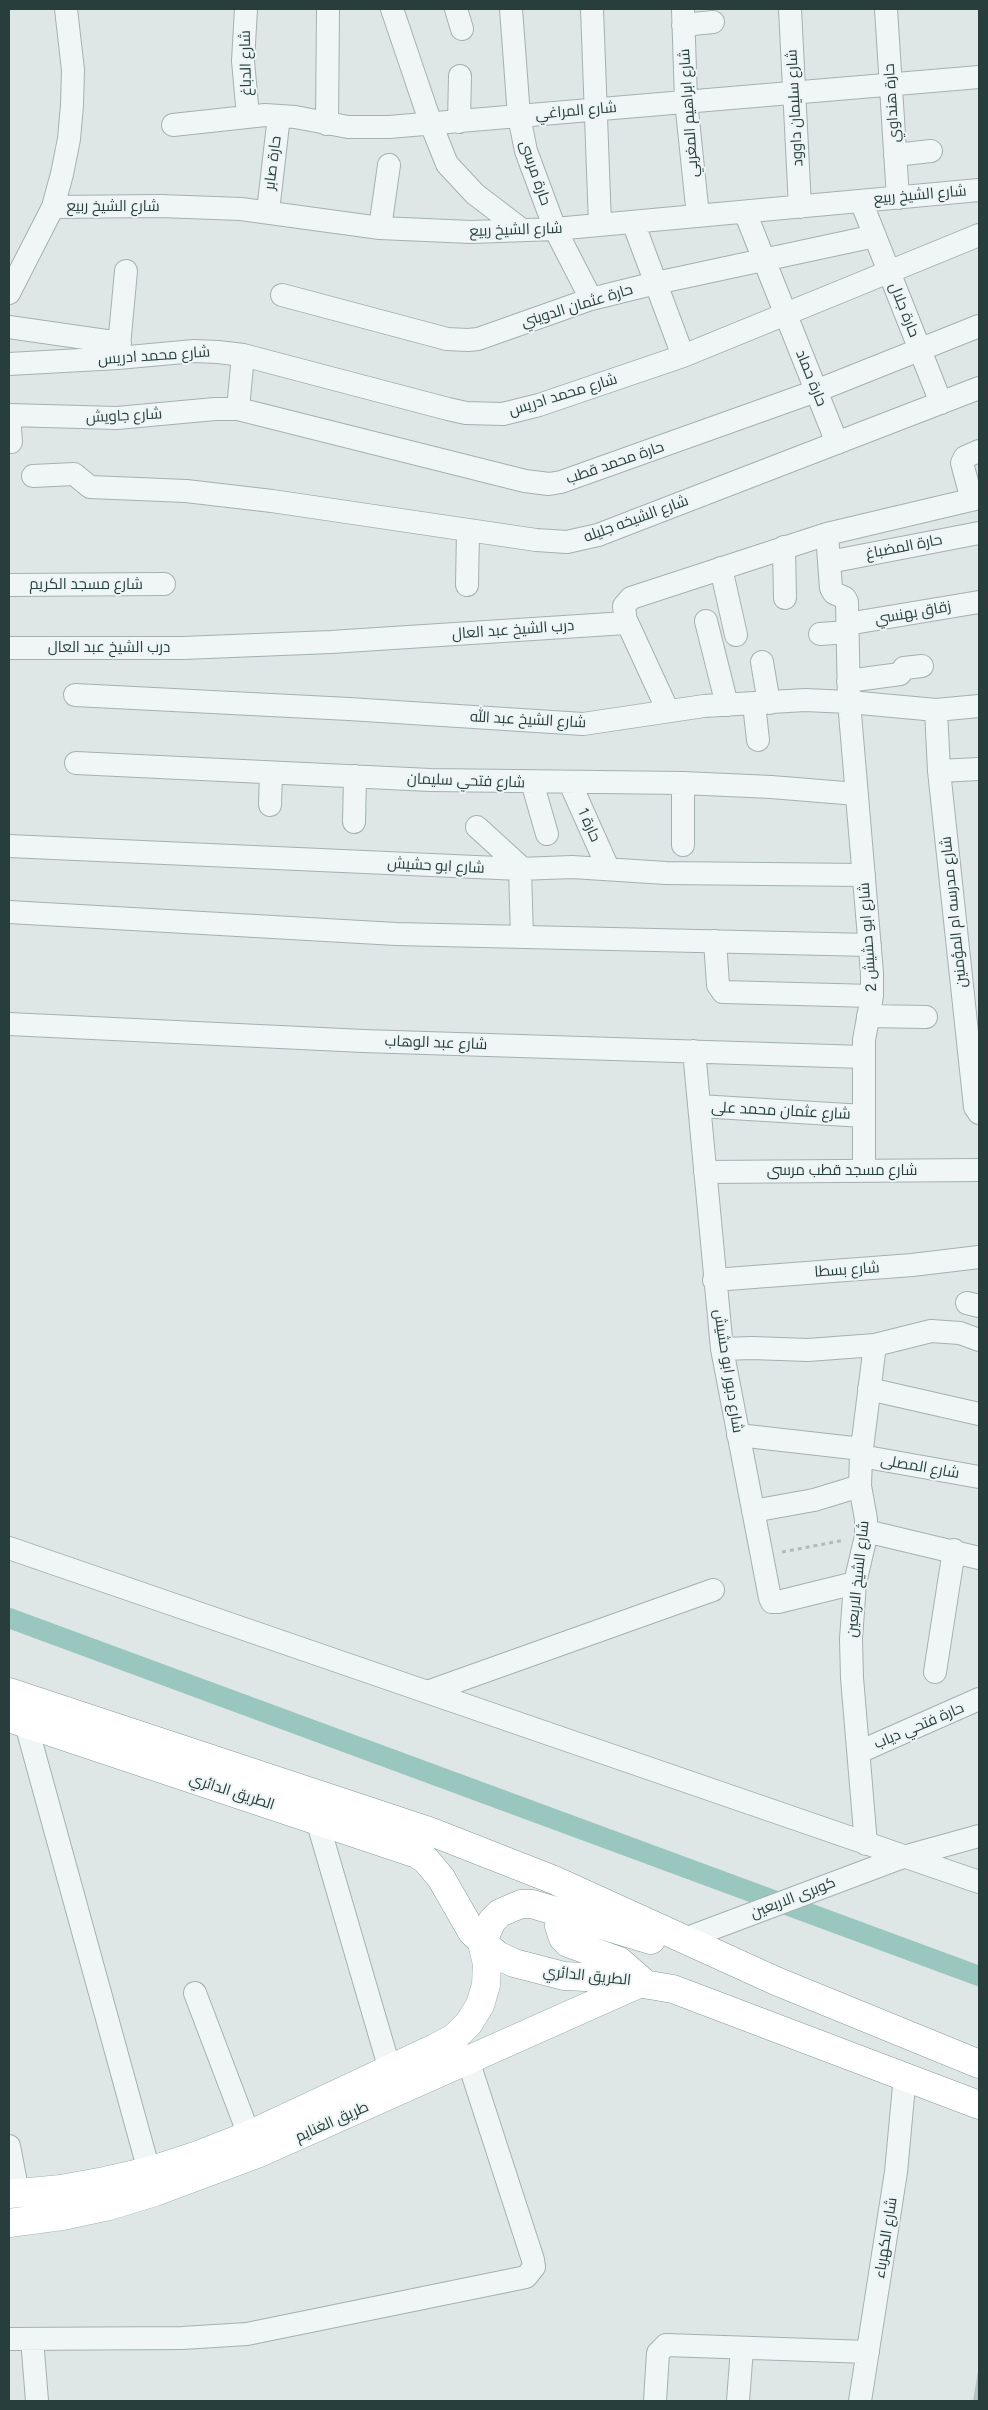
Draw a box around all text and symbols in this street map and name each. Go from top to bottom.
street label: شارع الدباغ [236,30,256,96]
street label: شارع ابراهيم المغربي [676,48,702,178]
street label: شارع سليمان داوود [783,49,807,167]
street label: حارة هنداوي [880,63,904,143]
street label: شارع المراغي [535,98,617,124]
street label: حارة صابر [261,135,285,191]
street label: حارة مرسى [516,138,554,208]
street label: شارع الشيخ ربيع [873,182,967,208]
street label: شارع الشيخ ربيع [66,198,160,216]
street label: شارع الشيخ ربيع [469,219,563,241]
street label: حارة عثمان الدويني [519,280,635,332]
street label: حارة جلال [885,280,923,340]
street label: شارع محمد ادريس [97,343,211,369]
street label: حارة حماد [792,347,830,409]
street label: شارع محمد ادريس [507,370,619,420]
street label: شارع جاويش [85,405,163,427]
street label: حارة محمد قطب [564,438,666,488]
street label: شارع الشيخه جليله [581,492,691,546]
street label: حارة المضباغ [864,531,944,563]
street label: شارع مسجد الكريم [29,576,143,594]
street label: زقاق بهنسي [873,597,953,629]
street label: درب الشيخ عبد العال [451,617,575,643]
street label: درب الشيخ عبد العال [48,639,170,657]
street label: شارع الشيخ عبد الله [469,708,587,732]
street label: شارع فتحي سليمان [407,770,525,792]
street label: حارة 1 [574,805,604,845]
street label: شارع مدرسه ام المؤمنين [937,835,971,989]
street label: شارع ابو حشيش [387,854,485,878]
street label: شارع ابو حشيش 2 [855,882,881,992]
street label: شارع عبد الوهاب [384,1032,488,1054]
street label: شارع عثمان محمد على [711,1098,851,1124]
street label: شارع مسجد قطب مرسى [767,1162,917,1180]
street label: شارع بسطا [814,1259,880,1281]
street label: شارع دبور ابو حشيش [709,1308,747,1434]
street label: شارع المصلى [879,1451,961,1483]
street label: شارع الشيخ الاربعين [843,1520,873,1638]
street label: حارة فتحي دياب [871,1699,967,1753]
street label: الطريق الدائري [187,1770,277,1814]
street label: كوبرى الاربعين [748,1874,838,1922]
street label: الطريق الدائري [542,1962,632,1990]
street label: طريق الغنايم [293,2098,371,2146]
street label: شارع الكهرباء [871,2196,901,2280]

